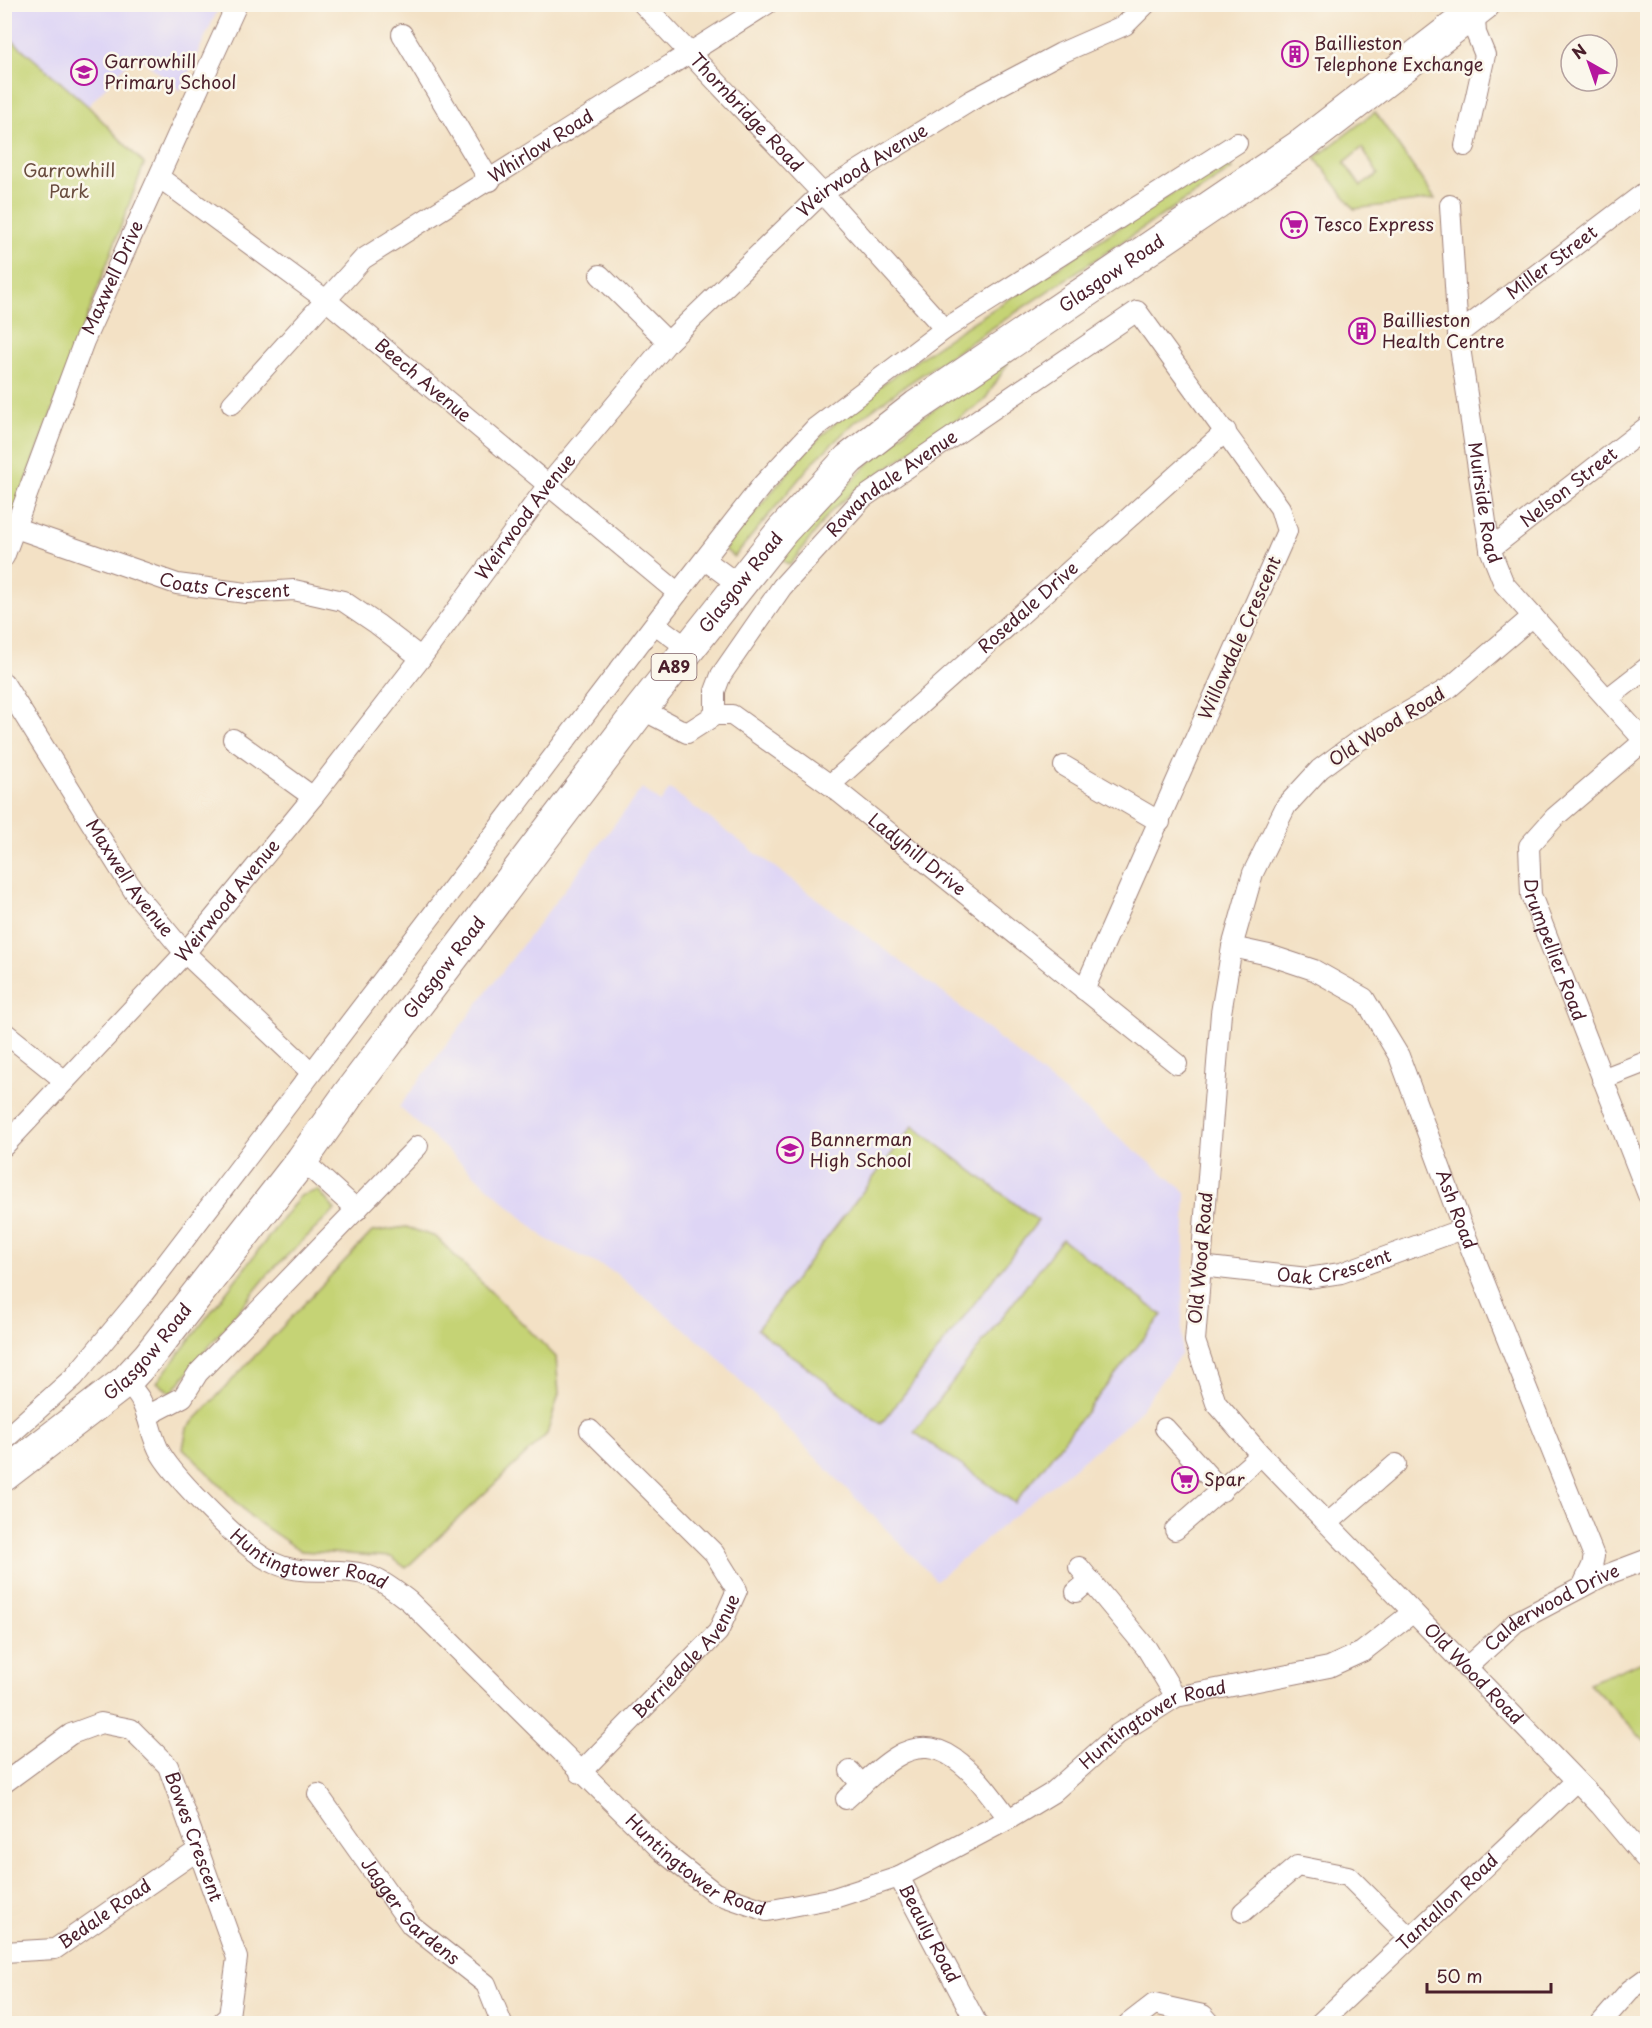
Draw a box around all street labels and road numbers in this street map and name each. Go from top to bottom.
street label: Thornbridge Road [684,46,810,177]
street label: Whirlow Road [482,102,598,189]
street label: Weirwood Avenue [790,116,932,223]
street label: Maxwell Drive [74,216,149,338]
street label: Miller Street [1500,218,1602,305]
street label: Glasgow Road [1053,227,1169,318]
street label: Beech Avenue [370,331,478,428]
street label: Rowandale Avenue [819,422,962,542]
street label: Muirside Road [1462,440,1509,567]
street label: Nelson Street [1514,440,1622,533]
street label: Weirwood Avenue [468,447,581,585]
street label: Glasgow Road [691,525,789,638]
street label: Willowdale Crescent [1190,551,1287,724]
street label: Rosedale Drive [971,554,1084,659]
street label: Coats Crescent [156,564,290,605]
road number: A89 [652,654,696,680]
street label: Old Wood Road [1323,679,1450,772]
street label: Ladyhill Drive [863,806,973,901]
street label: Maxwell Avenue [80,813,181,942]
street label: Weirwood Avenue [168,832,285,967]
street label: Drumpellier Road [1518,878,1594,1024]
street label: Glasgow Road [396,910,491,1024]
street label: Ash Road [1430,1165,1485,1253]
street label: Old Wood Road [1180,1191,1219,1325]
street label: Oak Crescent [1275,1241,1395,1290]
street label: Glasgow Road [97,1297,197,1406]
street label: Huntingtower Road [225,1521,394,1595]
street label: Calderwood Drive [1477,1556,1623,1657]
street label: Berriedale Avenue [626,1589,746,1724]
street label: Old Wood Road [1418,1616,1530,1730]
street label: Huntingtower Road [1073,1672,1228,1775]
street label: Bowes Crescent [159,1767,231,1905]
street label: Huntingtower Road [620,1807,769,1922]
street label: Tantallon Road [1390,1846,1504,1956]
street label: Jagger Gardens [355,1851,466,1971]
street label: Bedale Road [52,1871,156,1955]
street label: Beauly Road [893,1878,968,1987]

